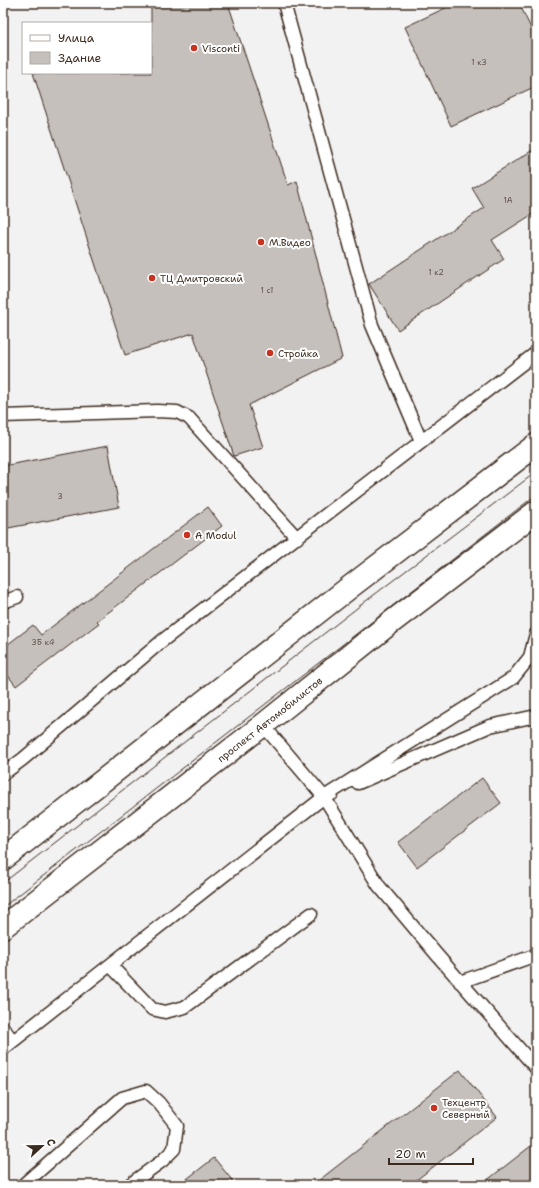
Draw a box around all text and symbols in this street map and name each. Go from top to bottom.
legend [22,22,152,74]
text: Улица [58,30,95,46]
place label: Visconti [202,42,240,55]
marker: Visconti [189,43,199,53]
text: Здание [58,50,102,66]
house number: 1 к3 [471,57,487,68]
house number: 1А [503,195,513,206]
place label: М.Видео [269,236,311,249]
marker: М.Видео [256,237,266,247]
house number: 1 к2 [428,267,444,278]
place label: ТЦ Дмитровский [160,272,243,285]
marker: ТЦ Дмитровский [147,273,157,283]
house number: 1 с1 [261,285,273,296]
place label: Стройка [278,347,319,360]
marker: Стройка [265,348,275,358]
house number: 3 [57,491,63,502]
place label: A Modul [195,529,236,542]
marker: A Modul [182,530,192,540]
house number: 3Б к4 [31,637,55,648]
street label: проспект Автомобилистов [215,674,325,765]
place label: Техцентр Северный [442,1096,490,1121]
marker: Техцентр Северный [429,1103,439,1113]
north arrow [22,1126,62,1166]
text: С [43,1136,59,1149]
scale bar [389,1140,473,1166]
text: 20 m [395,1146,426,1162]

